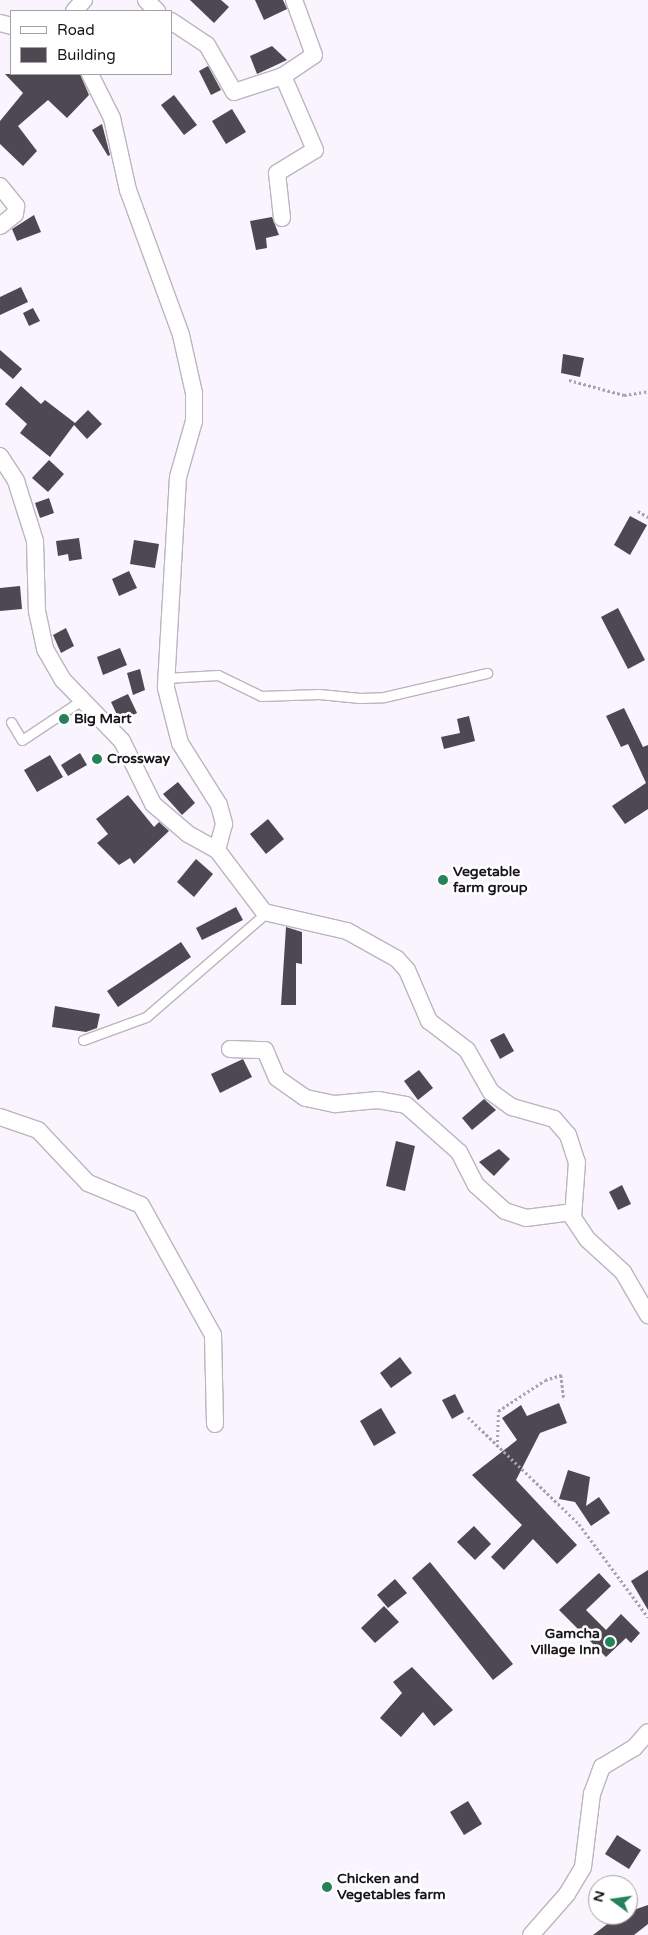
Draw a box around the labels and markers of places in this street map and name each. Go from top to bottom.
place label: Big Mart [74,711,132,727]
marker: Big Mart [58,713,70,725]
place label: Crossway [107,751,170,767]
marker: Crossway [91,753,103,765]
place label: Vegetable farm group [453,864,528,896]
marker: Vegetable farm group [437,874,449,886]
place label: Gamcha Village Inn [531,1626,600,1658]
marker: Gamcha Village Inn [604,1636,616,1648]
place label: Chicken and Vegetables farm [337,1871,446,1904]
marker: Chicken and Vegetables farm [321,1881,333,1893]

